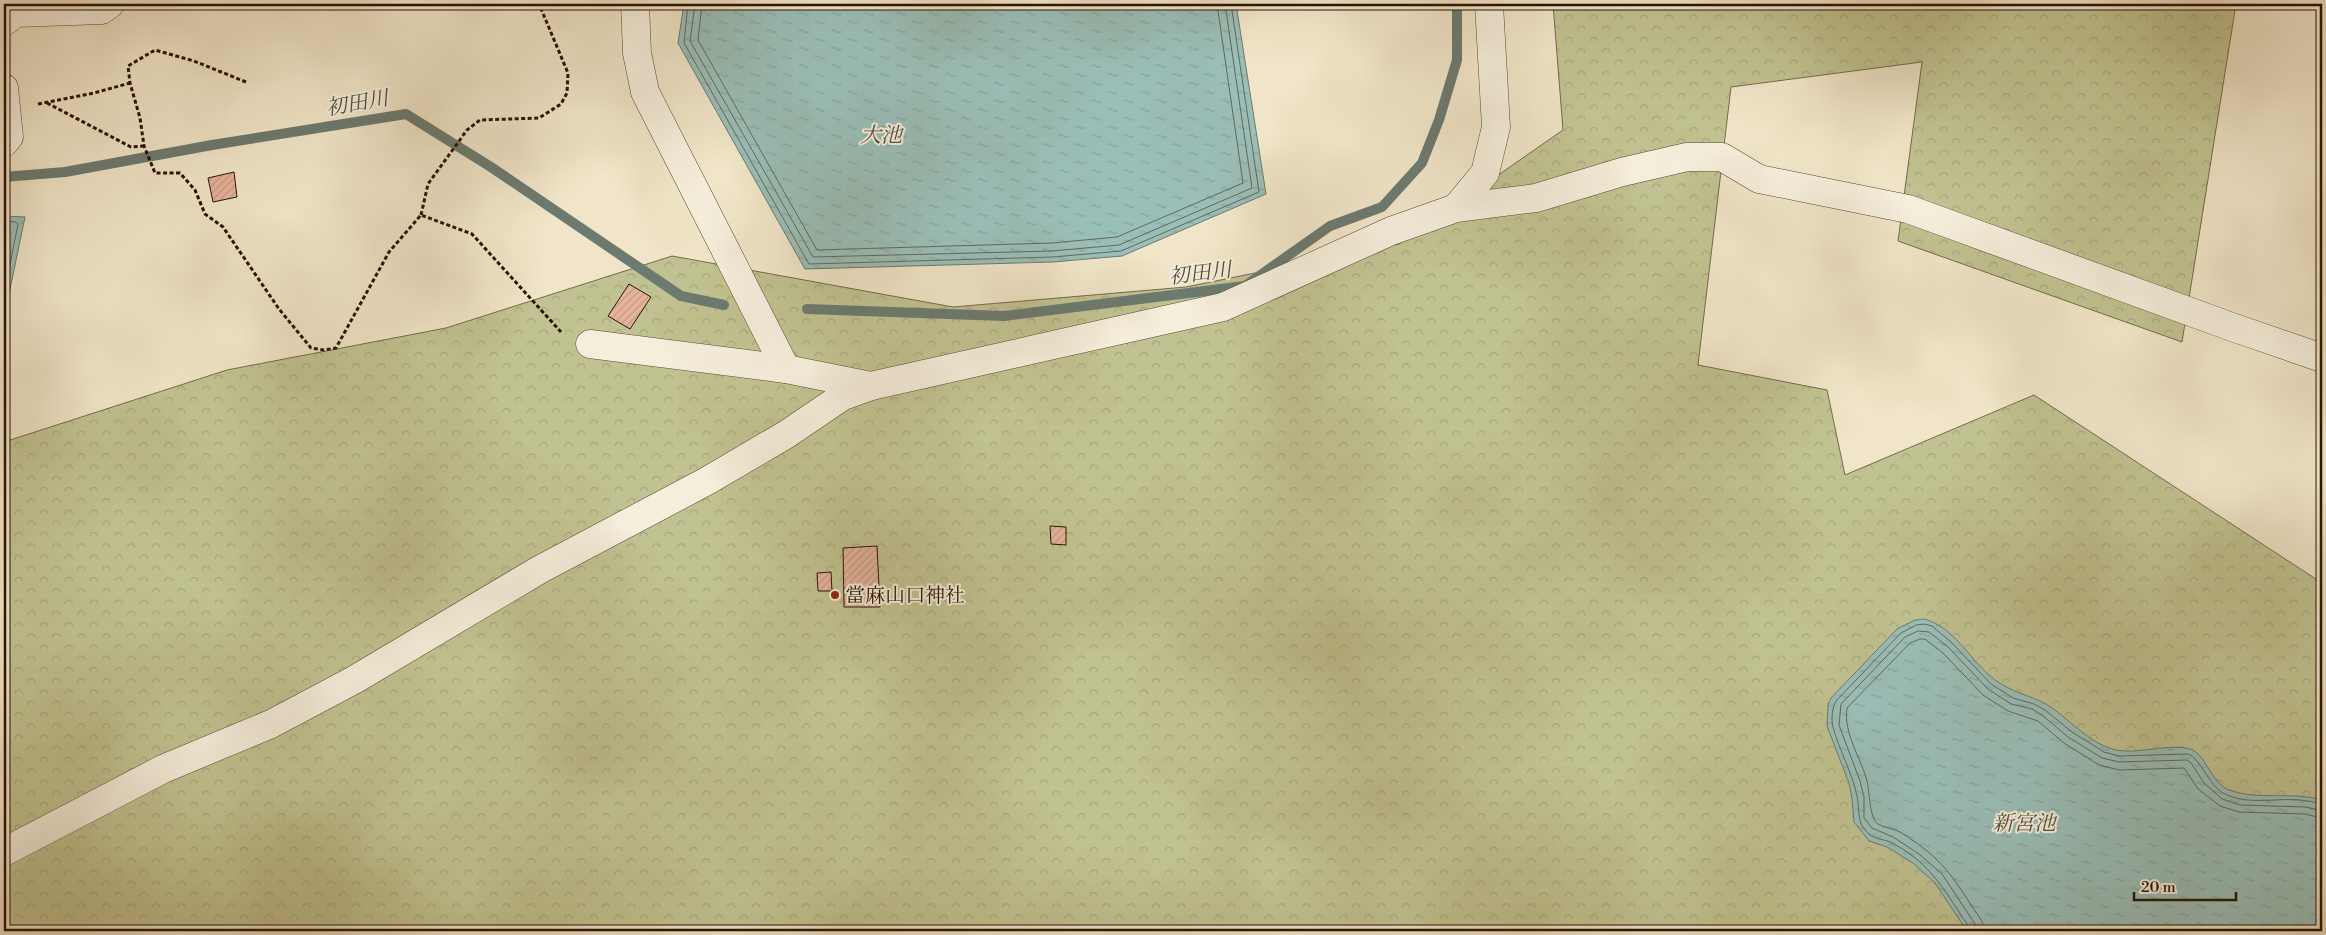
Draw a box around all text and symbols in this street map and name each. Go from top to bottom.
water label: 初田川 [324,85,392,122]
water label: 大池 [860,123,904,149]
water label: 初田川 [1167,257,1235,291]
place label: 當麻山口神社 [845,584,965,609]
marker: 當麻山口神社 [829,589,841,601]
water label: 新宮池 [1993,811,2057,837]
scale bar [2134,870,2236,902]
text: 20 m [2141,878,2176,897]

